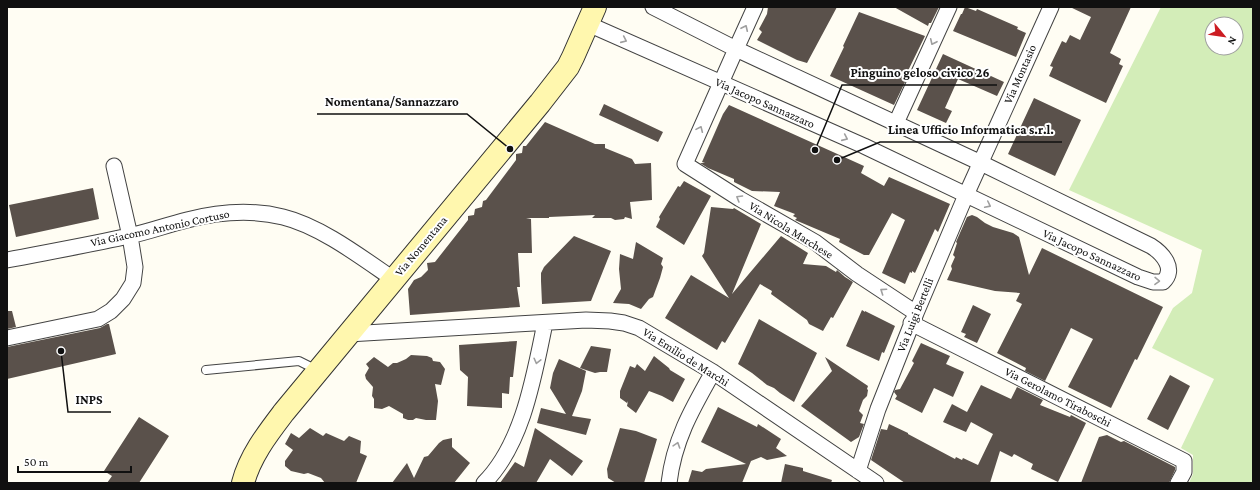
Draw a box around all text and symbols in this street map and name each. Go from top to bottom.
north arrow [1204,16,1244,56]
one-way arrow [740,24,748,32]
one-way arrow [619,35,627,43]
text: N [1225,35,1240,47]
one-way arrow [930,38,938,46]
street label: Via Montasio [1001,42,1039,106]
callout: Pinguino geloso civico 26 [842,60,997,85]
text: Pinguino geloso civico 26 [850,65,990,80]
street label: Via Jacopo Sannazzaro [713,75,817,131]
callout: Nomentana/Sannazzaro [317,89,467,114]
text: Nomentana/Sannazzaro [325,94,459,109]
callout: Linea Ufficio Informatica s.r.l. [880,117,1062,142]
text: Linea Ufficio Informatica s.r.l. [888,122,1054,137]
one-way arrow [696,125,704,132]
one-way arrow [840,133,848,141]
one-way arrow [736,195,743,202]
street label: Via Nicola Marchese [746,198,836,262]
one-way arrow [984,200,991,208]
street label: Via Giacomo Antonio Cortuso [89,206,231,250]
street label: Via Nomentana [392,213,450,279]
street label: Via Jacopo Sannazzaro [1040,226,1144,284]
street label: Via Luigi Bertelli [894,276,936,354]
one-way arrow [1154,277,1160,285]
one-way arrow [880,288,887,296]
street label: Via Emilio de Marchi [640,325,732,389]
one-way arrow [533,358,541,365]
street label: Via Gerolamo Tiraboschi [1002,364,1114,430]
callout: INPS [68,387,111,412]
text: INPS [76,392,103,407]
one-way arrow [672,442,681,449]
scale bar [18,448,131,474]
text: 50 m [24,455,49,469]

